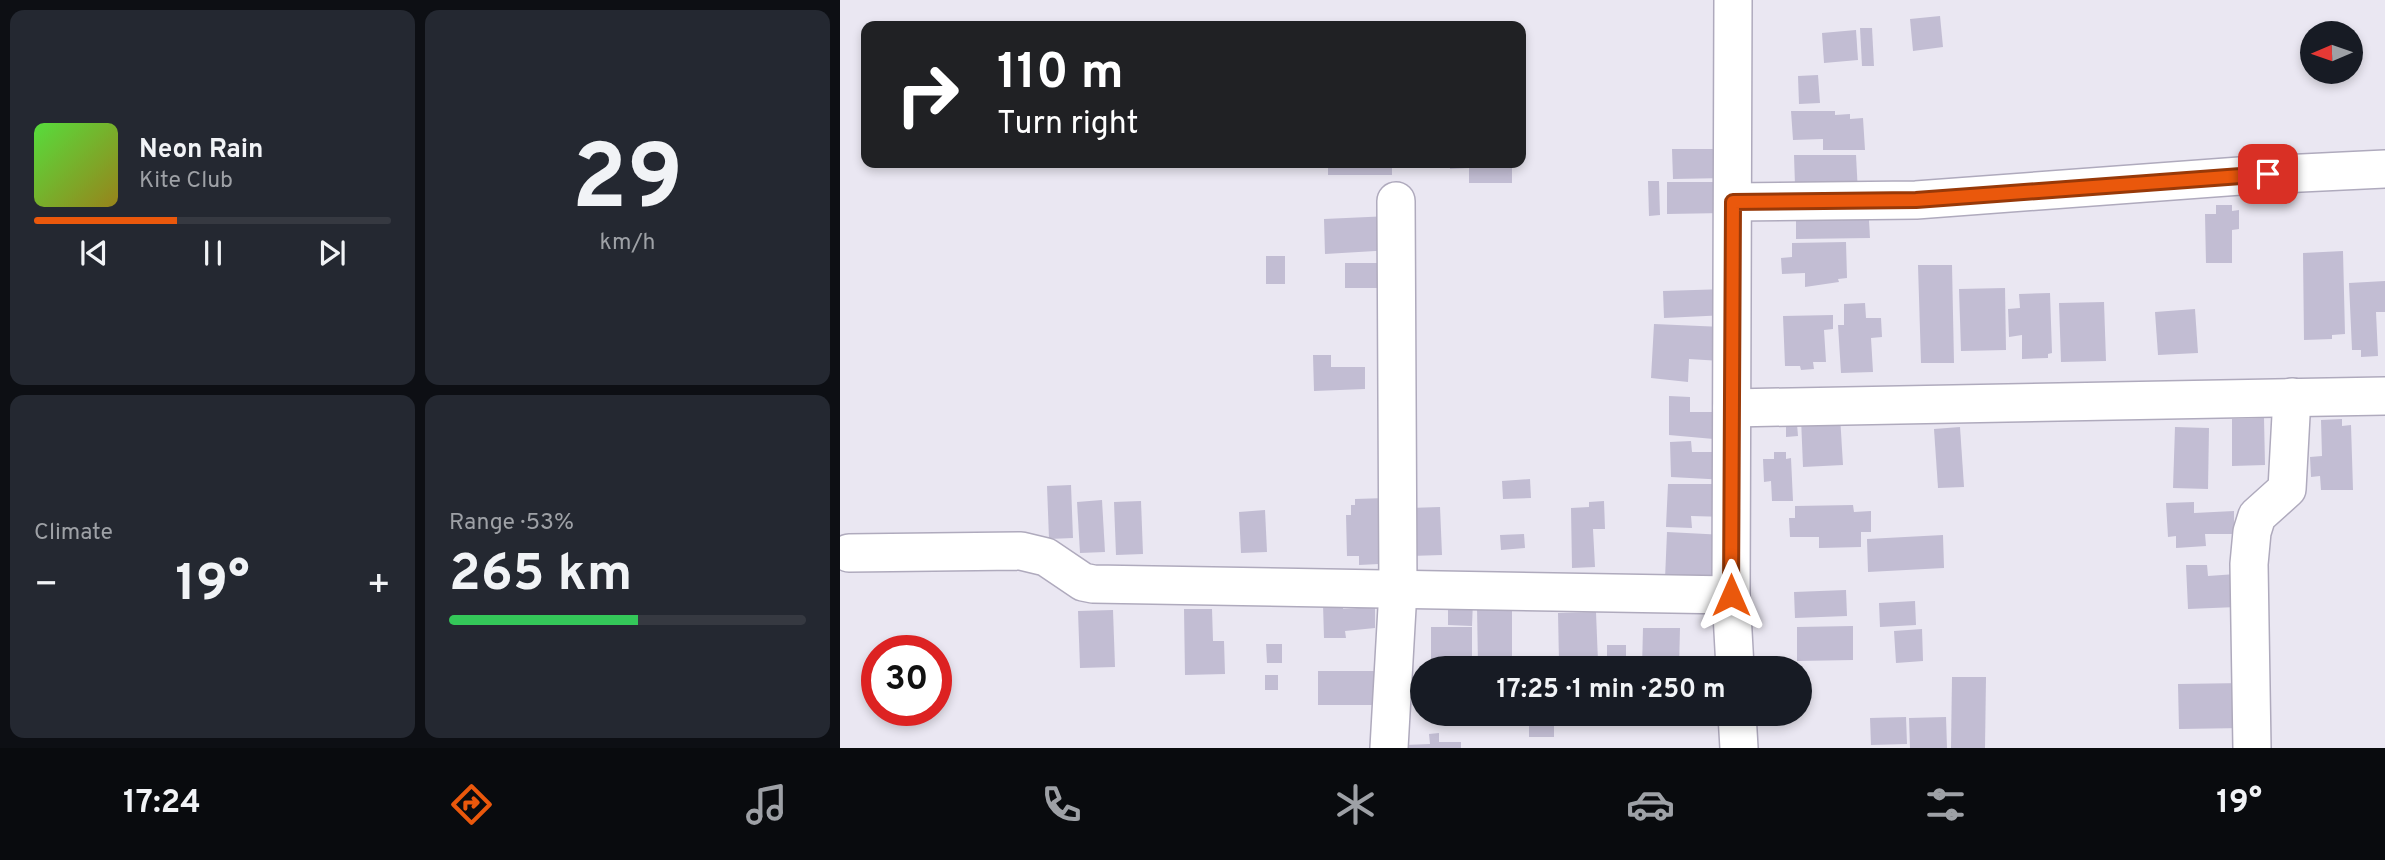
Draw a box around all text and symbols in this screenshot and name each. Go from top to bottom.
north arrow [2300,21,2362,84]
map controls [2300,21,2363,84]
text: 110 m [997,44,1124,106]
icon: right [882,49,973,140]
text: Turn right [997,105,1139,145]
text: 29 [572,126,683,241]
text: Neon Rain [139,134,264,167]
pin [2238,144,2298,204]
icon: arrive [2249,155,2287,193]
text: Kite Club [139,167,233,196]
text: km/h [600,229,655,258]
icon: previous [75,234,113,272]
icon: pause [194,234,232,272]
icon: next [313,234,351,272]
text: Range · 53% [449,509,574,538]
text: Climate [34,519,113,548]
text: 265 km [449,543,632,609]
text: 19° [175,553,250,619]
position arrow [1694,558,1768,632]
text: − [34,562,59,611]
text: + [366,562,391,611]
speed limit sign: 30 [861,635,952,726]
text: 17:25 · 1 min · 250 m [1497,674,1725,707]
icon: directions [447,780,496,829]
icon: music [742,780,791,829]
icon: phone [1037,780,1086,829]
icon: climate [1331,780,1380,829]
icon: car [1626,780,1675,829]
icon: filters [1921,780,1970,829]
text: 17:24 [123,784,201,824]
text: 19° [2216,784,2262,824]

